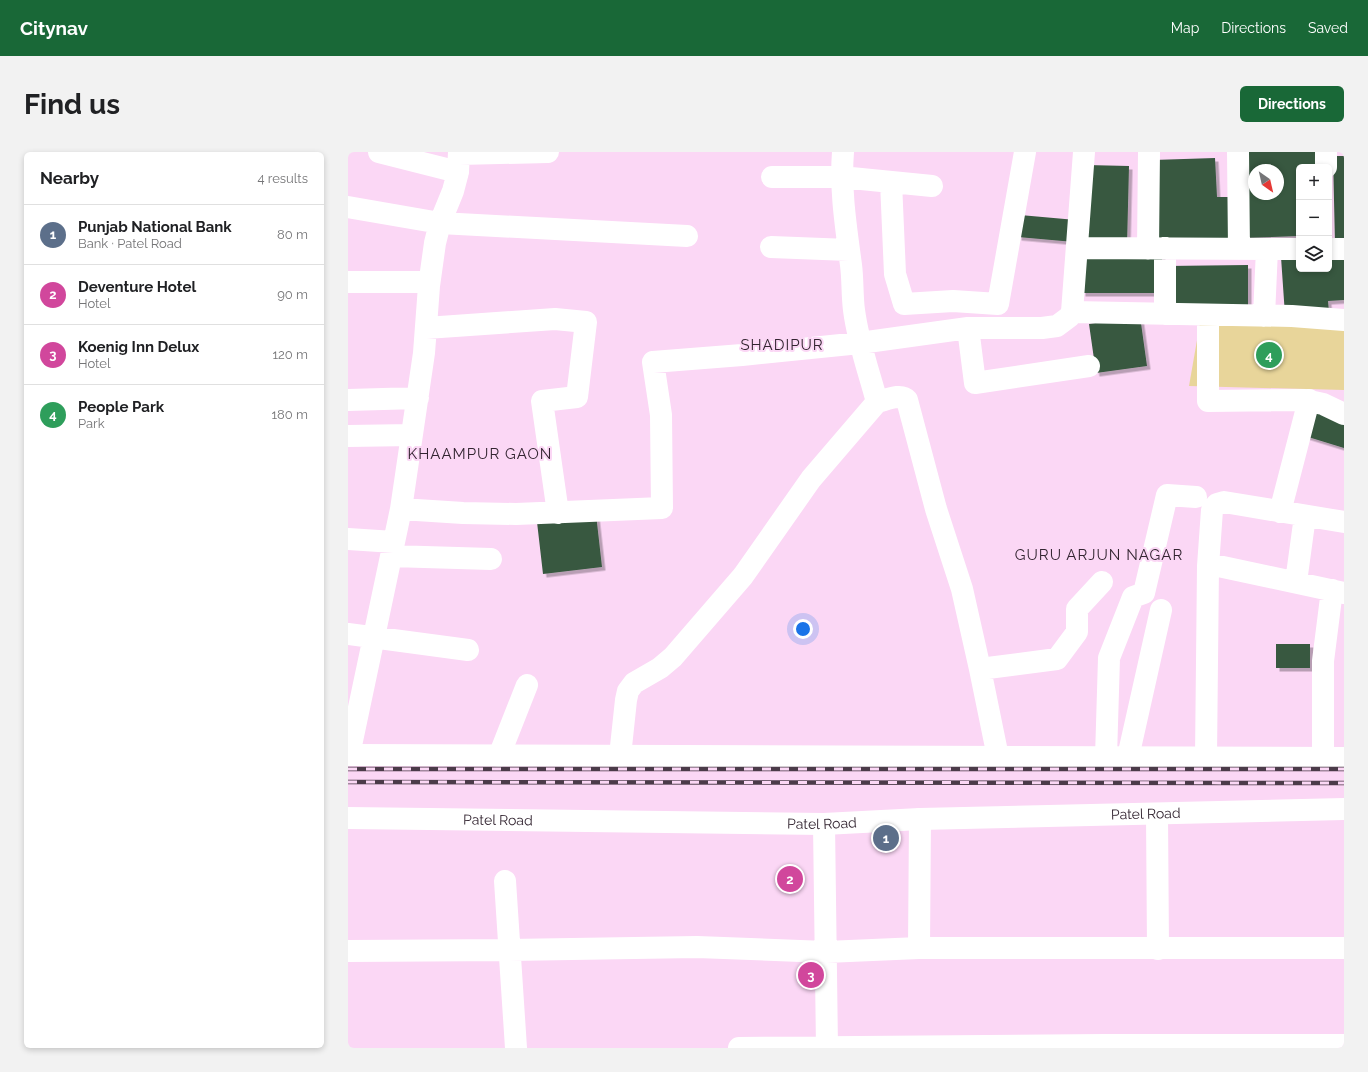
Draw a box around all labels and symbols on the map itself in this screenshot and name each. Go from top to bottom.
north arrow [1248,164,1284,200]
district label: SHADIPUR [740,336,824,354]
pin: 4 [1256,340,1282,370]
district label: KHAAMPUR GAON [408,445,552,463]
district label: GURU ARJUN NAGAR [1015,546,1183,564]
your location [793,619,813,639]
street label: Patel Road [1111,805,1181,822]
street label: Patel Road [463,811,533,828]
street label: Patel Road [787,814,857,832]
pin: 1 [873,823,899,853]
pin: 2 [777,864,803,894]
pin: 3 [798,960,824,990]

